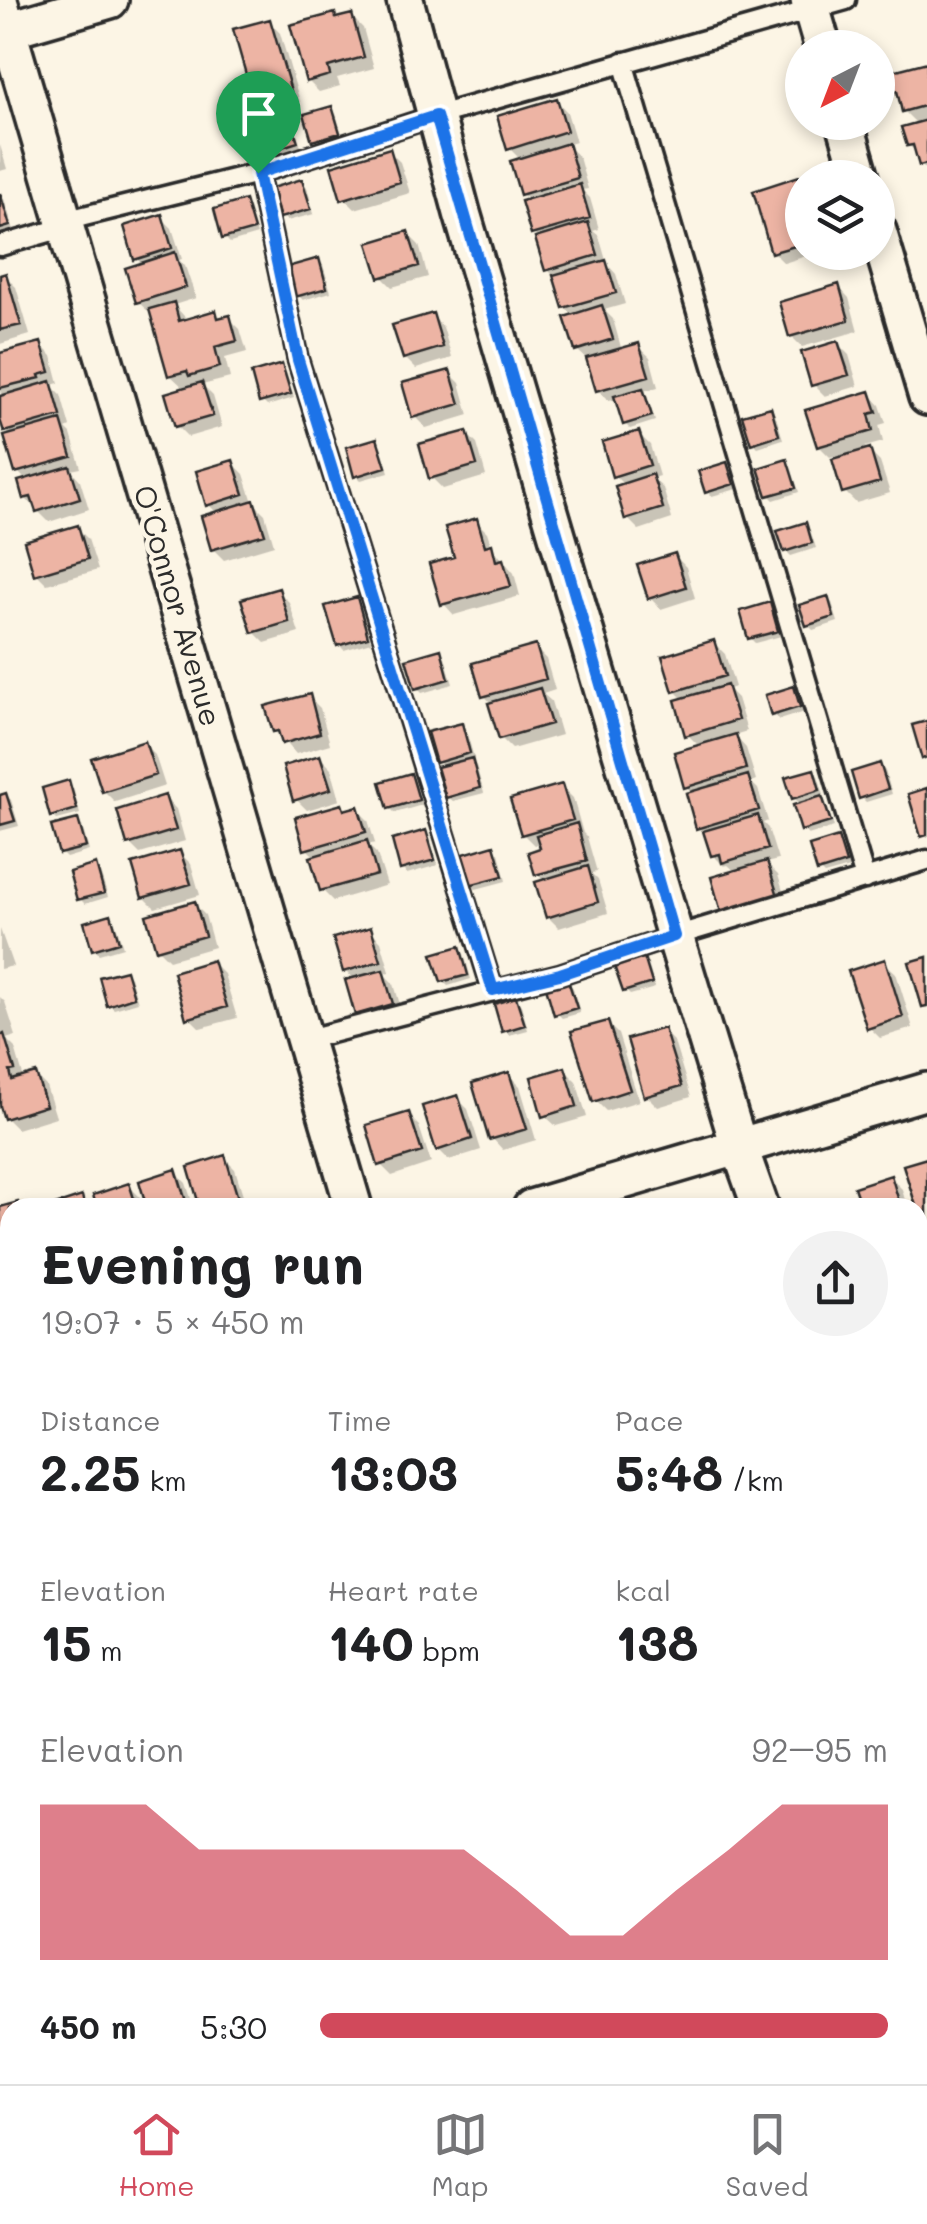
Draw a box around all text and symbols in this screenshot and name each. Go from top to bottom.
north arrow [785,30,895,140]
map controls [785,30,895,270]
pin [216,71,301,174]
icon: arrive [231,86,286,141]
button: layers [785,160,895,270]
street label: O'Connor Avenue [125,480,232,731]
text: Evening run [40,1226,364,1298]
button: share [783,1231,888,1336]
text: 19:07 · 5 × 450 m [40,1300,304,1342]
text: Distance [40,1402,161,1438]
text: Time [328,1402,391,1438]
text: Pace [615,1402,684,1438]
text: 2.25 [40,1438,141,1504]
text: 13:03 [328,1438,458,1504]
text: 5:48 [615,1438,723,1504]
text: km [141,1462,187,1498]
text: /km [723,1462,784,1498]
text: Elevation [40,1572,166,1608]
text: Heart rate [328,1572,479,1608]
text: kcal [615,1572,671,1608]
text: 15 [40,1608,91,1674]
text: 140 [328,1608,414,1674]
text: 138 [615,1608,698,1674]
text: m [91,1632,123,1668]
text: bpm [414,1632,480,1668]
text: Elevation [40,1728,184,1770]
text: 92–95 m [752,1728,888,1770]
text: 450 m [40,2005,136,2047]
text: 5:30 [200,2005,267,2047]
tab: Home [118,2107,195,2203]
tab: Map [432,2107,489,2203]
tab: Saved [725,2107,809,2203]

